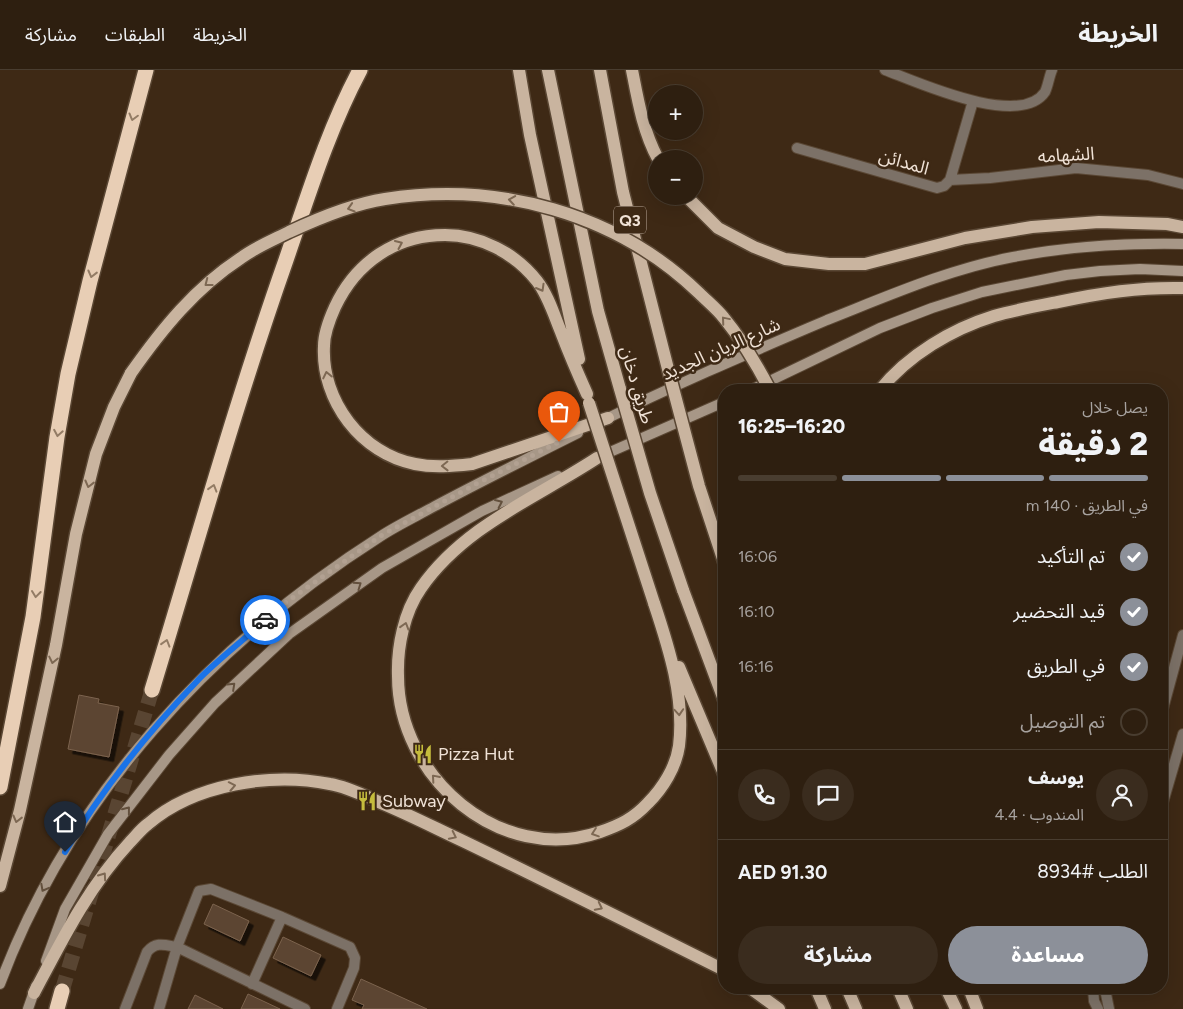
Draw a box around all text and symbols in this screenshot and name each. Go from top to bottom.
text: الخريطة [1078,19,1158,48]
text: مشاركة [25,24,77,46]
text: الطبقات [105,24,165,46]
text: الخريطة [193,24,247,46]
map controls [648,85,703,205]
button: + [648,85,703,140]
one-way arrow [129,113,139,121]
street label: الشهامه [1037,143,1095,167]
street label: المدائن [876,144,932,180]
button: − [648,150,703,205]
one-way arrow [508,195,516,205]
one-way arrow [348,202,356,212]
road number: Q3 [614,206,646,234]
one-way arrow [394,240,403,251]
one-way arrow [87,270,98,279]
one-way arrow [205,277,214,286]
one-way arrow [535,283,545,292]
street label: شارع الريان الجديد [658,313,785,388]
one-way arrow [722,316,731,325]
street label: طريق دخان [615,344,659,426]
one-way arrow [322,371,333,379]
pin [538,391,580,442]
icon: bag [545,398,573,426]
text: يصل خلال [1082,398,1148,417]
text: 16:20–16:25 [738,415,845,438]
text: 2 دقيقة [1038,425,1148,463]
one-way arrow [53,429,63,437]
one-way arrow [440,461,448,471]
one-way arrow [84,479,95,488]
one-way arrow [208,484,218,492]
text: في الطريق · 140 m [1026,496,1148,515]
one-way arrow [494,499,503,510]
icon: check [1120,543,1148,571]
text: تم التأكيد [1037,545,1105,568]
text: 16:06 [738,547,777,566]
one-way arrow [353,582,362,591]
one-way arrow [31,590,42,598]
courier [240,595,290,645]
icon: check [1120,598,1148,626]
text: قيد التحضير [1013,600,1105,623]
text: 16:10 [738,602,775,621]
icon: car [251,606,279,634]
one-way arrow [399,622,409,630]
one-way arrow [161,639,171,648]
icon: check [1120,653,1148,681]
one-way arrow [48,655,58,664]
text: في الطريق [1027,655,1105,678]
text: 16:16 [738,657,773,676]
one-way arrow [227,683,236,692]
one-way arrow [674,708,685,716]
text: تم التوصيل [1020,710,1105,733]
restaurant icon: Pizza Hut [412,743,434,765]
place label: Pizza Hut [438,743,514,765]
text: يوسف [1028,766,1084,789]
button: phone [738,769,790,821]
button: chat [802,769,854,821]
button: person [1096,769,1148,821]
one-way arrow [432,774,441,783]
one-way arrow [228,781,236,791]
restaurant icon: Subway [356,790,378,812]
place label: Subway [382,790,446,812]
pin [44,801,86,852]
text: المندوب · 4.4 [995,805,1084,824]
one-way arrow [121,807,129,816]
icon: home [51,808,79,836]
one-way arrow [13,814,23,822]
one-way arrow [591,827,600,837]
one-way arrow [448,830,457,840]
text: الطلب #8934 [1037,860,1148,883]
text: AED 91.30 [738,861,827,884]
one-way arrow [96,872,106,881]
one-way arrow [40,883,50,892]
one-way arrow [594,901,603,911]
button: مشاركة [738,926,938,984]
button: مساعدة [948,926,1148,984]

